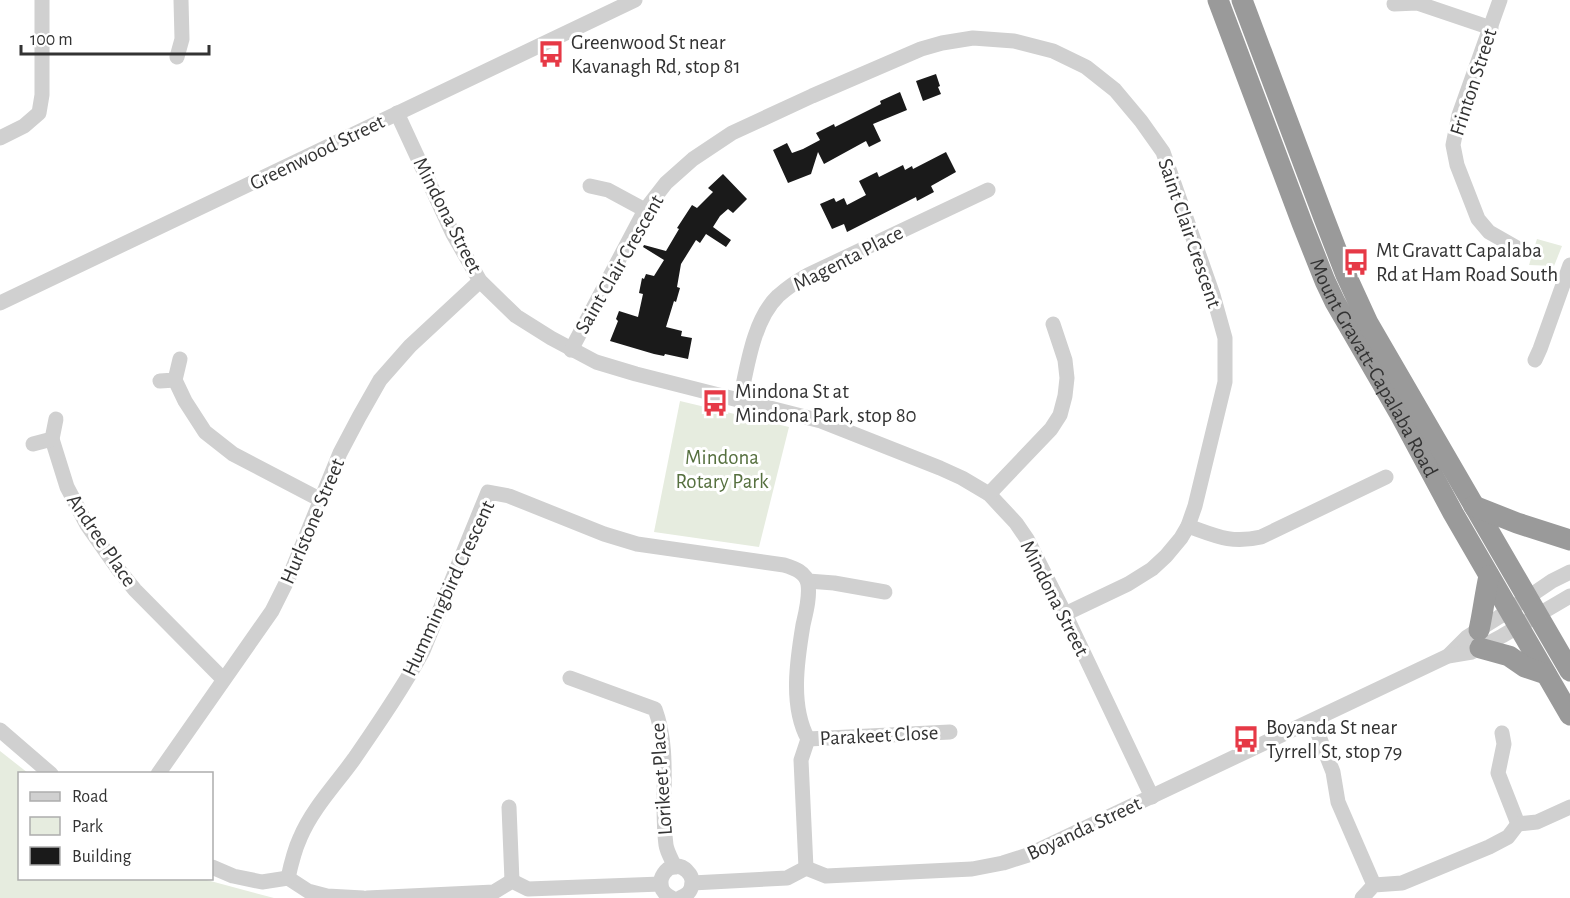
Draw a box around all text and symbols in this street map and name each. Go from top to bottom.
scale bar [21,18,208,56]
street label: Frinton Street [1446,26,1501,138]
text: 100 m [30,31,73,49]
place label: Greenwood St near Kavanagh Rd, stop 81 [571,32,741,77]
bus stop icon: Greenwood St near Kavanagh Rd, stop 81 [536,39,566,69]
street label: Greenwood Street [247,111,388,194]
street label: Mindona Street [409,154,486,277]
street label: Saint Clair Crescent [1154,156,1225,311]
street label: Saint Clair Crescent [571,191,668,337]
street label: Magenta Place [790,222,907,295]
place label: Mt Gravatt Capalaba Rd at Ham Road South [1376,240,1558,285]
bus stop icon: Mt Gravatt Capalaba Rd at Ham Road South [1341,247,1371,277]
street label: Mount Gravatt-Capalaba Road [1306,255,1442,480]
place label: Mindona St at Mindona Park, stop 80 [735,381,917,426]
bus stop icon: Mindona St at Mindona Park, stop 80 [700,388,730,418]
park label: Mindona Rotary Park [675,447,769,492]
street label: Hurlstone Street [277,455,348,587]
street label: Andree Place [63,490,140,590]
street label: Hummingbird Crescent [399,497,498,679]
street label: Mindona Street [1016,537,1093,660]
place label: Boyanda St near Tyrrell St, stop 79 [1266,717,1402,762]
street label: Lorikeet Place [647,722,676,836]
street label: Parakeet Close [819,722,939,749]
bus stop icon: Boyanda St near Tyrrell St, stop 79 [1231,724,1261,754]
legend [18,772,213,880]
text: Road [72,788,108,806]
street label: Boyanda Street [1024,793,1145,864]
text: Park [72,818,104,836]
text: Building [72,848,132,866]

